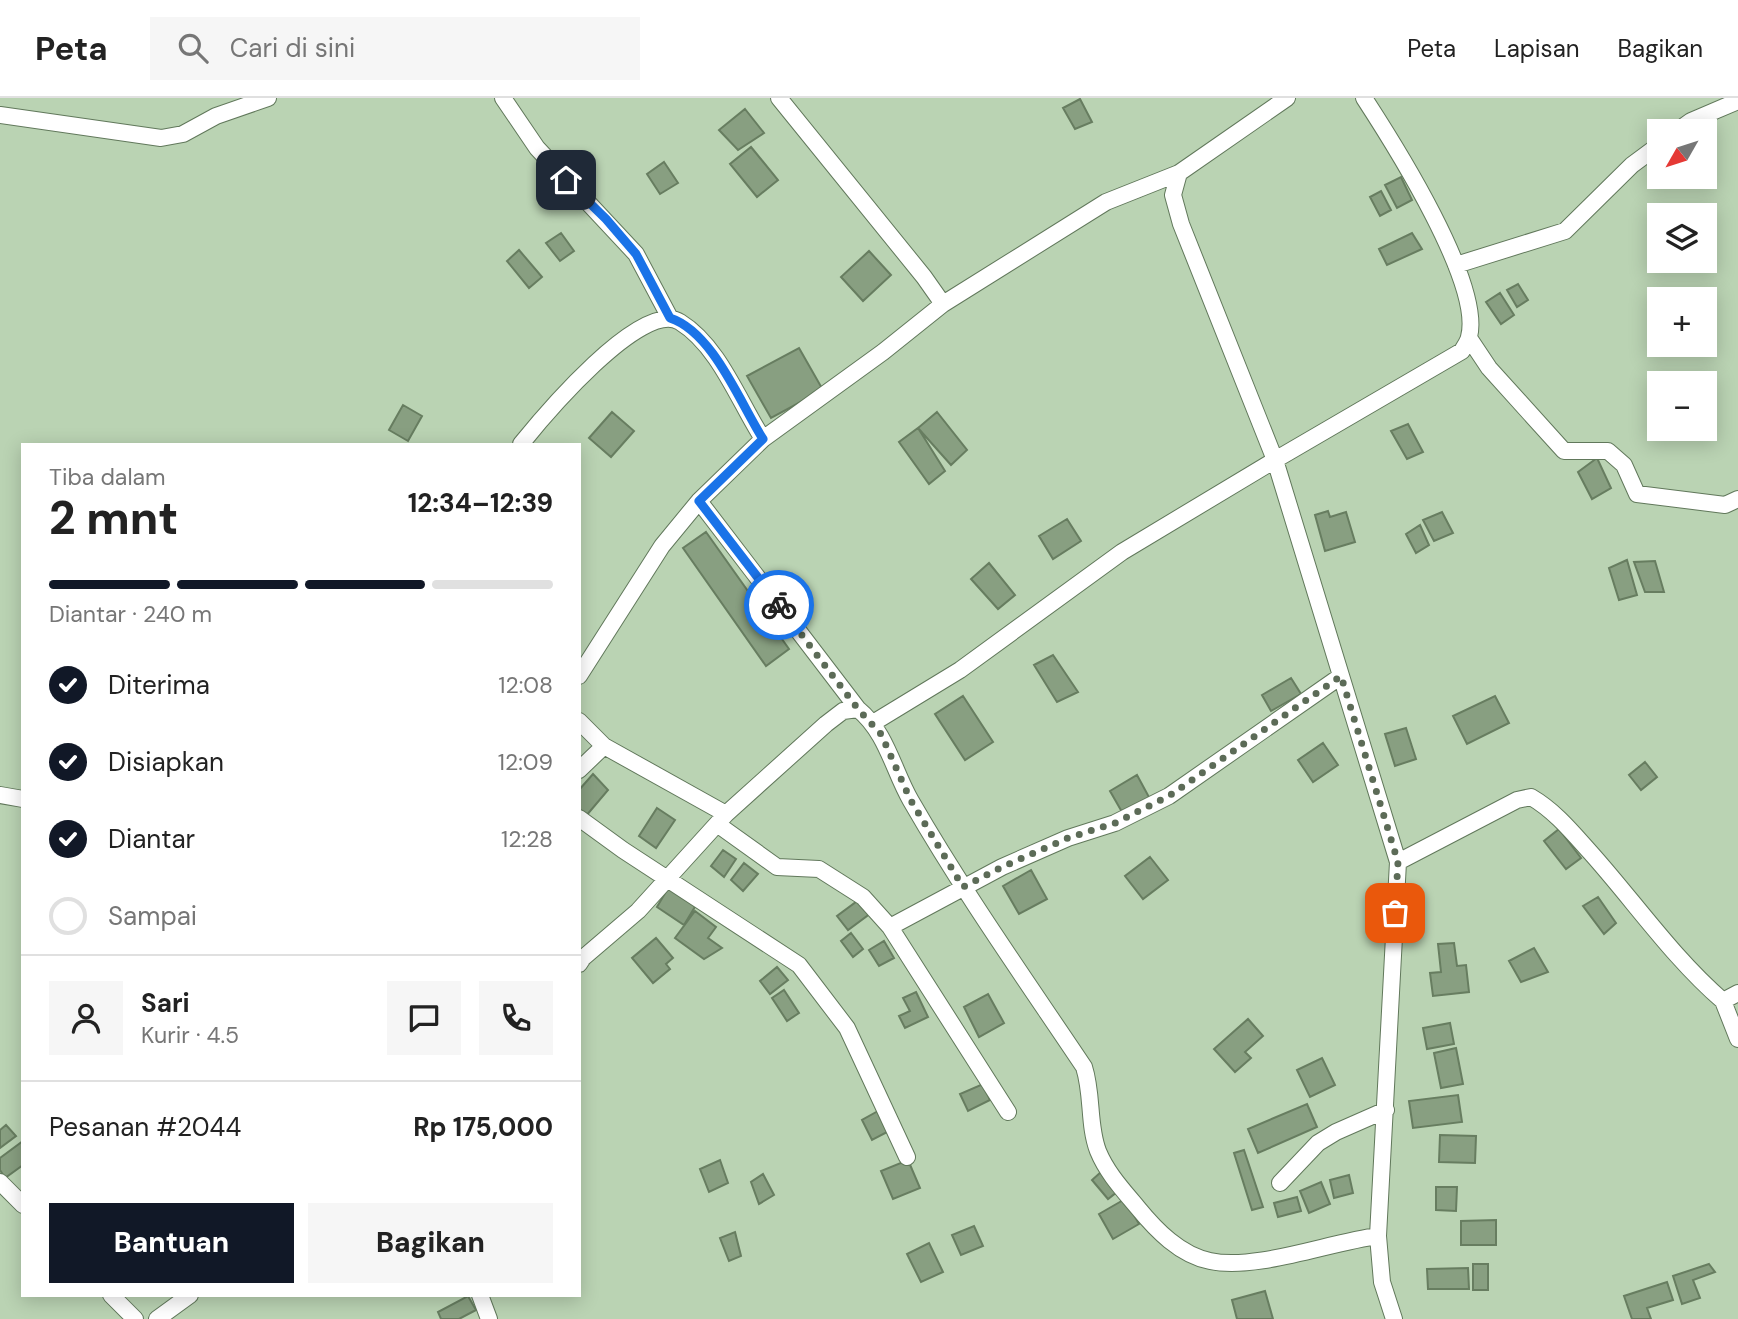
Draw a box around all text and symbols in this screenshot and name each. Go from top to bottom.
search box [150,17,640,80]
text: Peta [35,27,108,70]
icon: search [174,29,212,67]
text: Cari di sini [230,31,355,65]
text: Peta [1407,33,1456,64]
text: Lapisan [1494,33,1579,64]
text: Bagikan [1617,33,1703,64]
north arrow [1647,119,1717,189]
map controls [1647,119,1717,441]
pin [536,150,596,210]
icon: home [547,161,585,199]
button: layers [1647,203,1717,273]
button: + [1647,287,1717,357]
button: − [1647,371,1717,441]
text: Tiba dalam [49,462,166,492]
text: 12:34–12:39 [408,486,553,520]
text: 2 mnt [49,488,178,548]
courier [744,570,814,640]
icon: bike [760,586,798,624]
text: Diantar · 240 m [49,599,212,629]
icon: check [49,666,87,704]
text: Diterima [108,668,210,702]
text: 12:08 [498,670,553,700]
icon: check [49,743,87,781]
text: Disiapkan [108,745,224,779]
text: 12:09 [498,747,553,777]
icon: check [49,820,87,858]
text: Diantar [108,822,195,856]
text: 12:28 [501,824,553,854]
pin [1365,883,1425,943]
icon: bag [1376,894,1414,932]
text: Sampai [108,899,197,933]
button: person [49,981,123,1055]
button: chat [387,981,461,1055]
button: phone [479,981,553,1055]
text: Sari [141,986,190,1020]
text: Kurir · 4.5 [141,1020,239,1050]
text: Pesanan #2044 [49,1110,241,1144]
text: Rp 175,000 [413,1110,553,1144]
button: Bantuan [49,1203,294,1283]
button: Bagikan [308,1203,553,1283]

